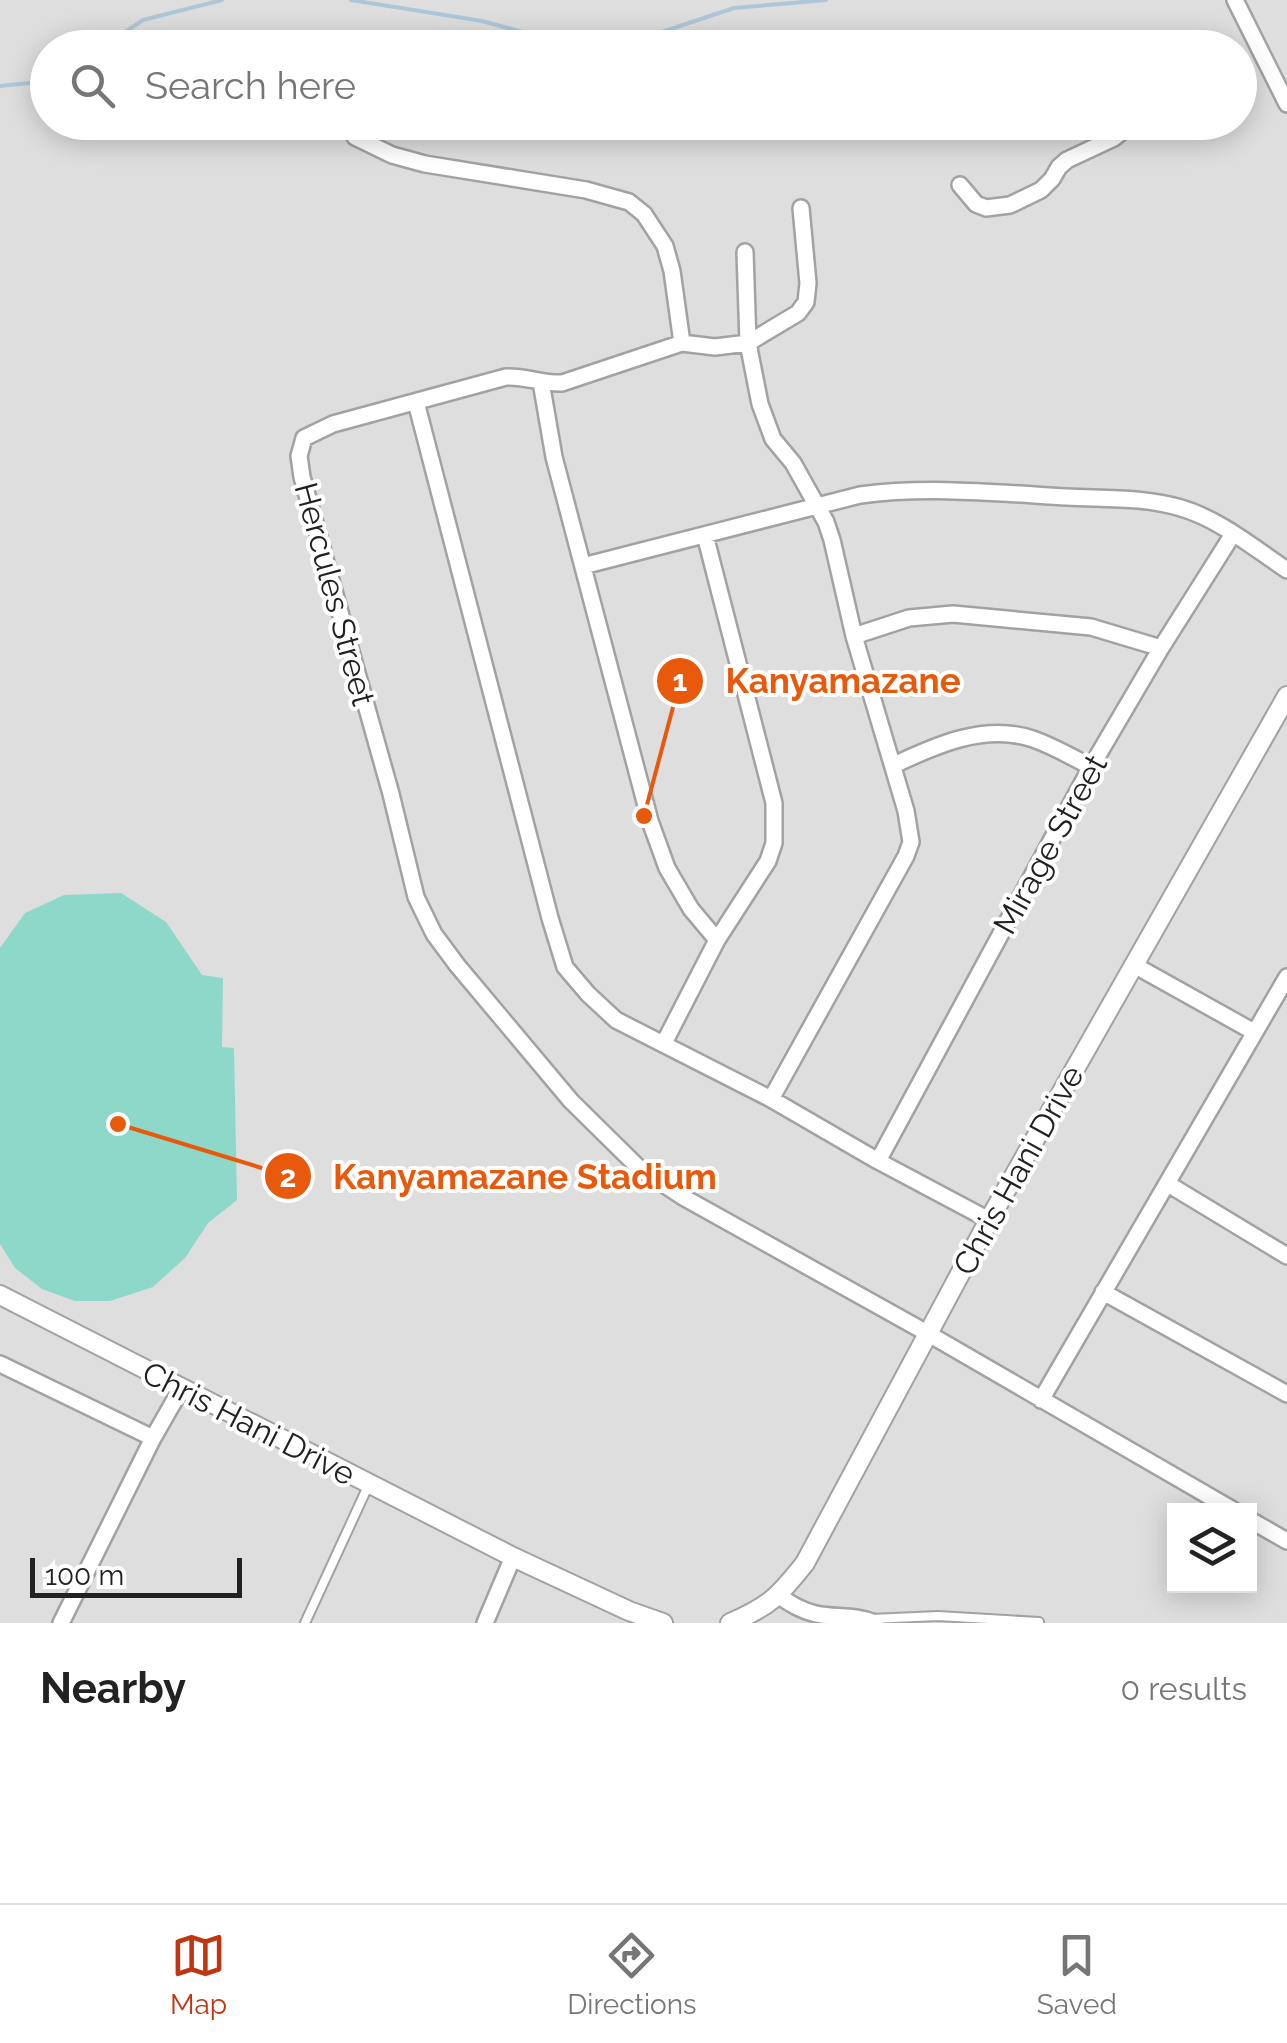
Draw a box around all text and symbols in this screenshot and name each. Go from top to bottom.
search box [30,30,1257,140]
icon: search [65,58,120,113]
text: Search here [145,63,356,108]
street label: Hercules Street [287,478,383,710]
callout: Kanyamazane [655,648,980,713]
text: Kanyamazane [725,660,961,701]
text: 1 [673,663,688,698]
street label: Mirage Street [986,748,1115,940]
street label: Chris Hani Drive [945,1059,1091,1281]
callout: Kanyamazane Stadium [263,1144,737,1209]
text: Kanyamazane Stadium [333,1156,717,1197]
text: 2 [280,1159,296,1194]
street label: Chris Hani Drive [137,1354,361,1492]
map controls [1167,1503,1257,1593]
button: layers [1167,1503,1257,1593]
scale bar [30,1553,242,1598]
text: 100 m [45,1559,124,1592]
text: Nearby [40,1664,186,1713]
text: 0 results [1120,1670,1247,1707]
tab: Map [170,1928,227,2021]
tab: Directions [567,1928,697,2021]
tab: Saved [1037,1928,1117,2021]

